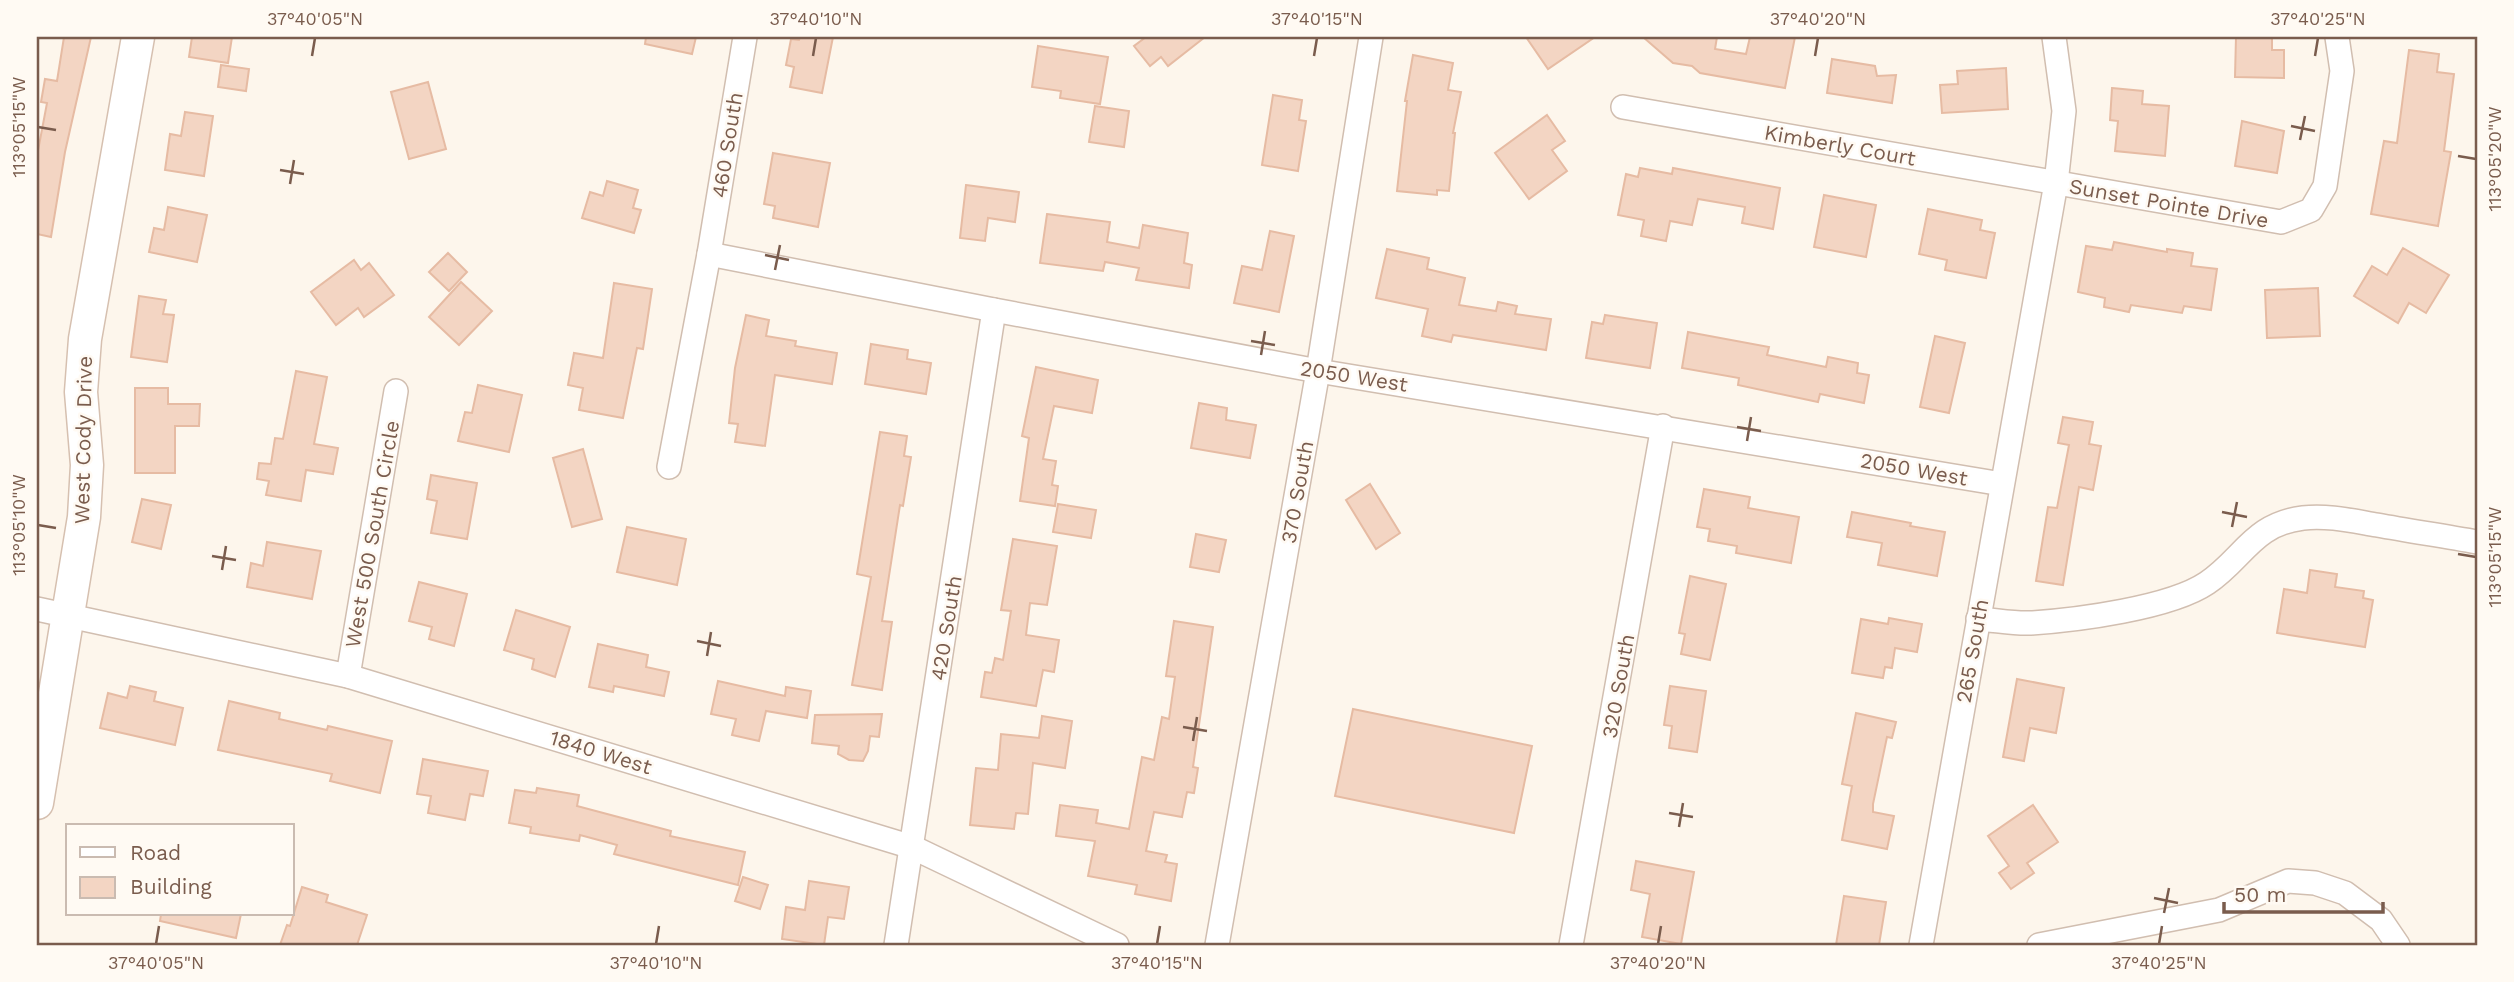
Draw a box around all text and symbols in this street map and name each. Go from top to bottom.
text: 37°40'05"N [267,8,363,29]
text: 37°40'10"N [770,8,862,29]
text: 37°40'15"N [1271,8,1363,29]
text: 37°40'20"N [1770,8,1866,29]
text: 37°40'25"N [2270,8,2366,29]
text: 113°05'15"W [8,77,29,177]
street label: 460 South [706,90,748,200]
text: 113°05'20"W [2484,107,2505,211]
street label: Kimberly Court [1762,119,1918,171]
street label: Sunset Pointe Drive [2067,173,2271,233]
street label: 2050 West [1298,355,1410,397]
street label: West Cody Drive [69,356,97,524]
street label: West 500 South Circle [340,418,404,650]
street label: 370 South [1276,439,1318,545]
street label: 2050 West [1858,447,1970,491]
text: 113°05'10"W [8,474,29,576]
text: 113°05'15"W [2484,507,2505,607]
street label: 420 South [925,574,967,682]
street label: 265 South [1951,597,1993,705]
street label: 320 South [1597,632,1639,740]
street label: 1840 West [547,725,655,779]
legend [66,824,294,916]
text: Road [130,840,181,865]
scale bar [2224,870,2383,914]
text: Building [130,874,212,899]
text: 50 m [2234,882,2286,907]
text: 37°40'05"N [108,952,204,973]
text: 37°40'10"N [610,952,702,973]
text: 37°40'15"N [1111,952,1203,973]
text: 37°40'20"N [1610,952,1706,973]
text: 37°40'25"N [2111,952,2207,973]

